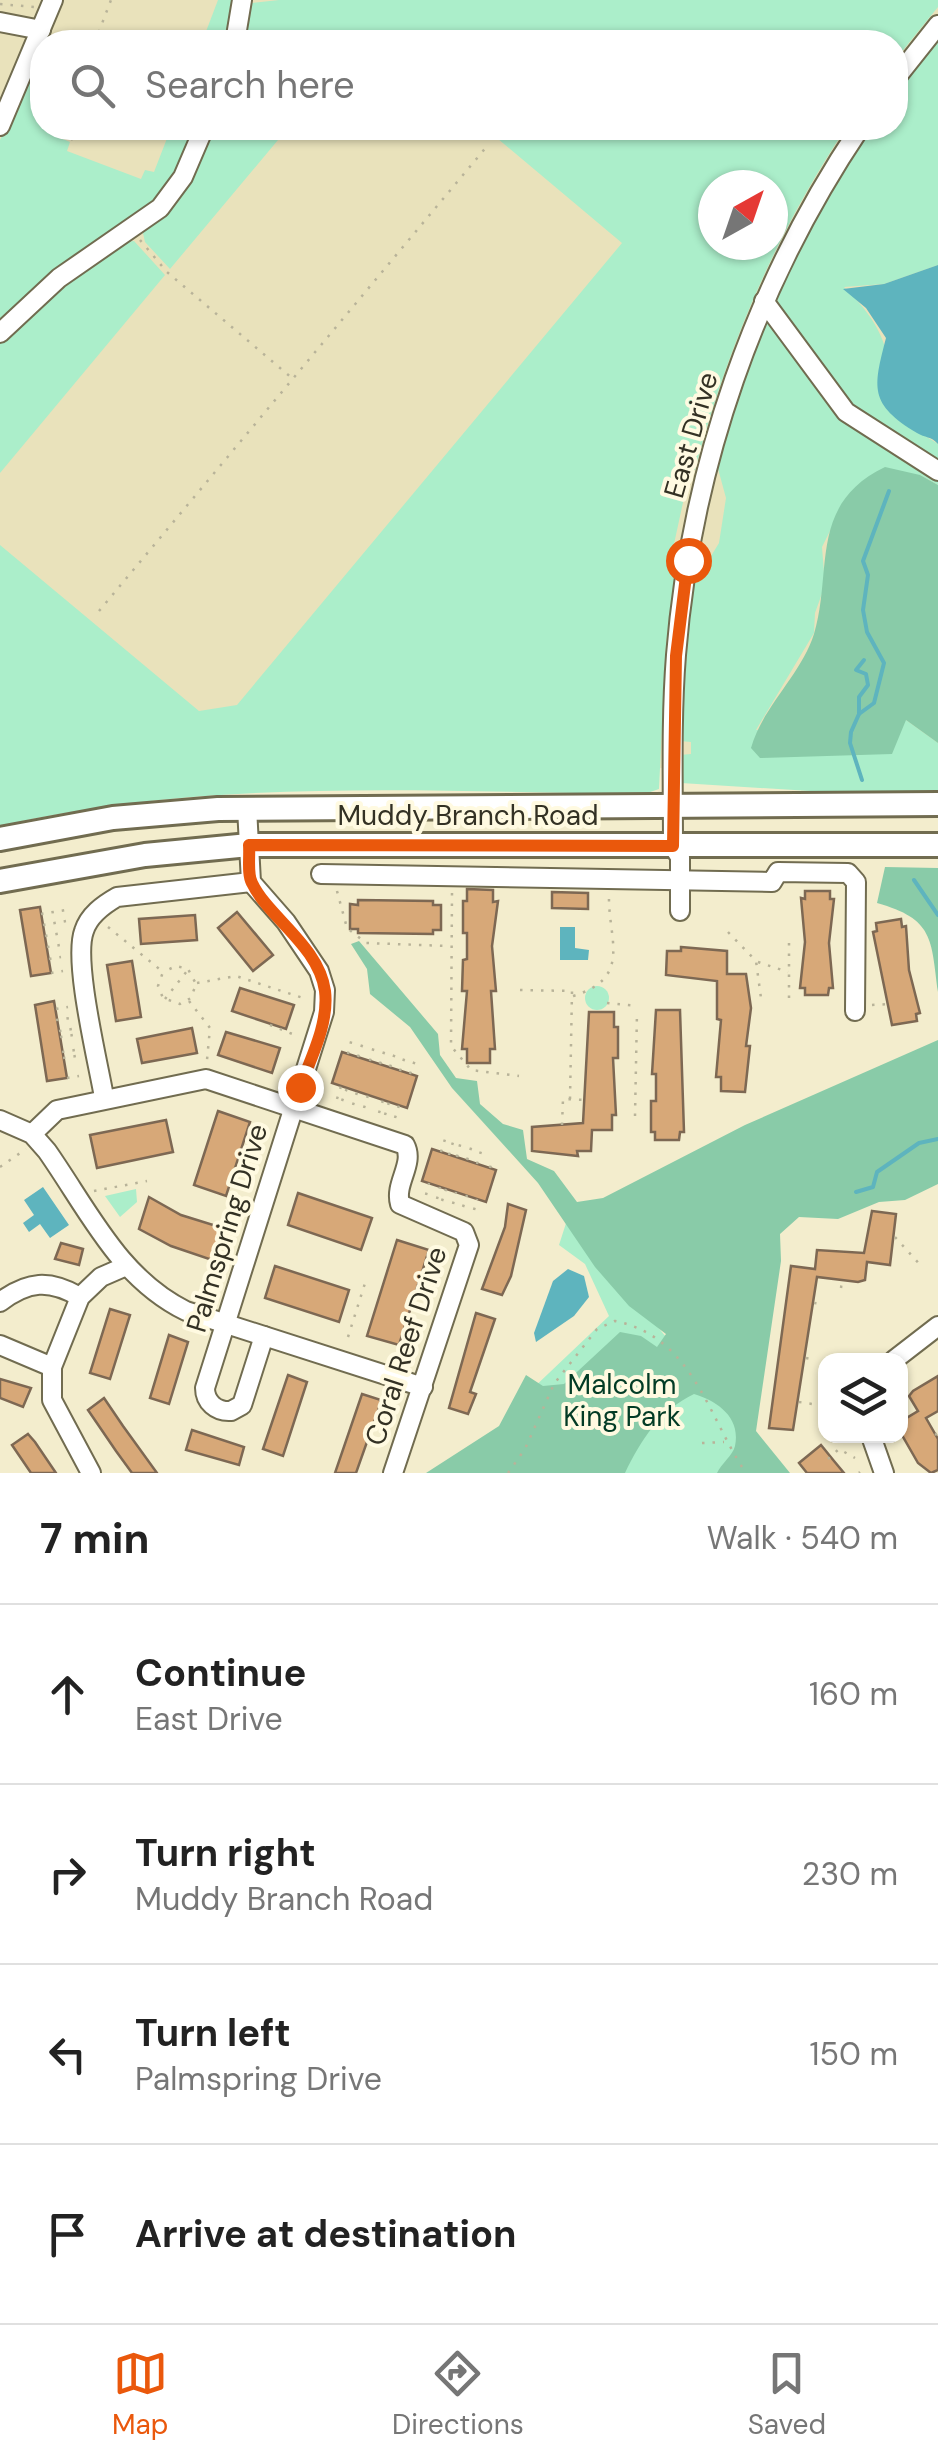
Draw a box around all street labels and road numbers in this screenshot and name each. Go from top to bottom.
street label: East Drive [655,368,727,502]
street label: Muddy Branch Road [337,797,599,834]
street label: Palmspring Drive [178,1119,276,1337]
street label: Coral Reef Drive [356,1242,456,1450]

